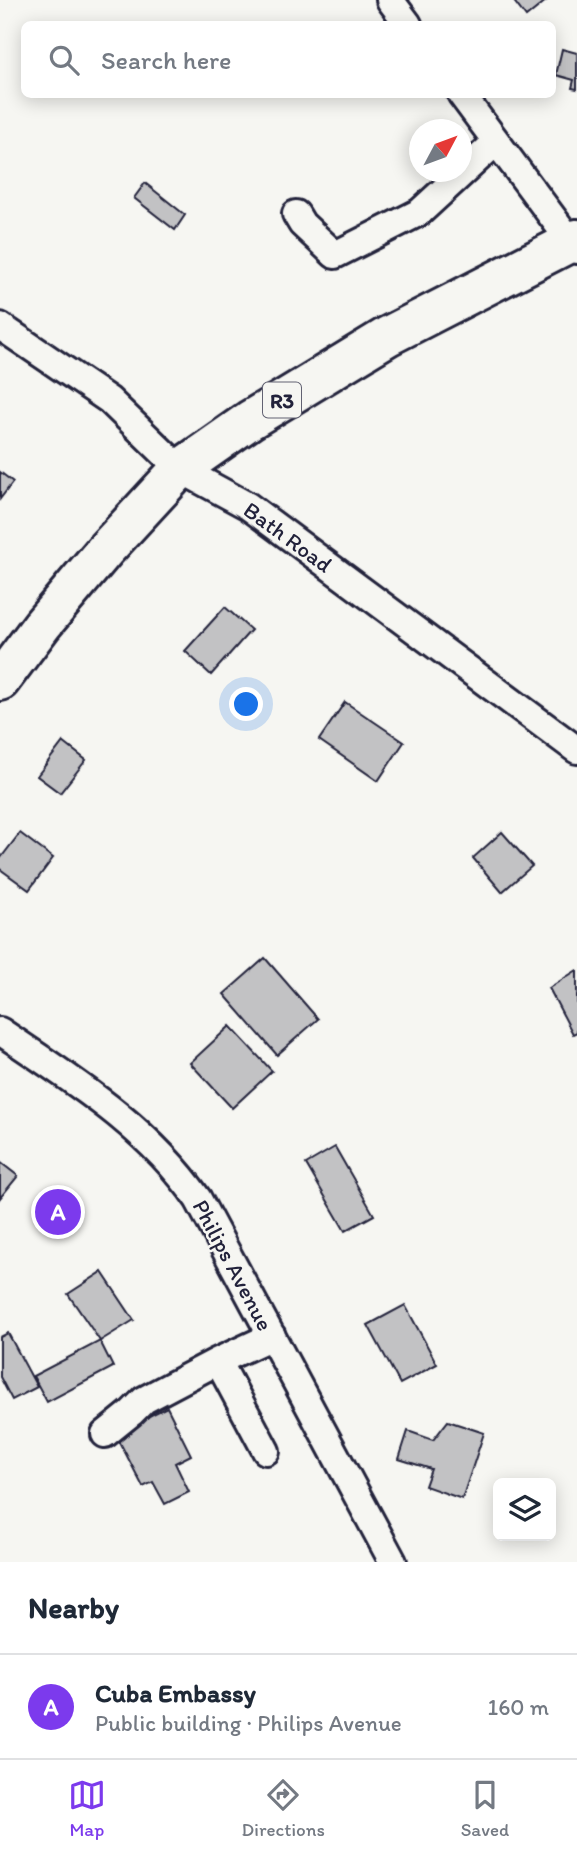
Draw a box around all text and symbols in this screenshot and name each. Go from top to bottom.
search box [21,21,556,98]
icon: search [45,41,83,79]
text: Search here [101,44,231,76]
north arrow [409,119,472,182]
road number: R3 [263,382,301,418]
street label: Bath Road [238,495,338,579]
your location [229,687,263,721]
pin: A [35,1186,81,1238]
street label: Philips Avenue [187,1195,279,1335]
map controls [493,1478,556,1541]
button: layers [493,1478,556,1541]
text: Nearby [28,1589,119,1626]
text: Cuba Embassy [95,1677,256,1709]
text: A [44,1693,58,1721]
text: 160 m [487,1693,549,1721]
text: Public building · Philips Avenue [95,1709,402,1737]
tab: Map [68,1776,106,1841]
tab: Directions [241,1776,325,1841]
tab: Saved [461,1776,509,1841]

